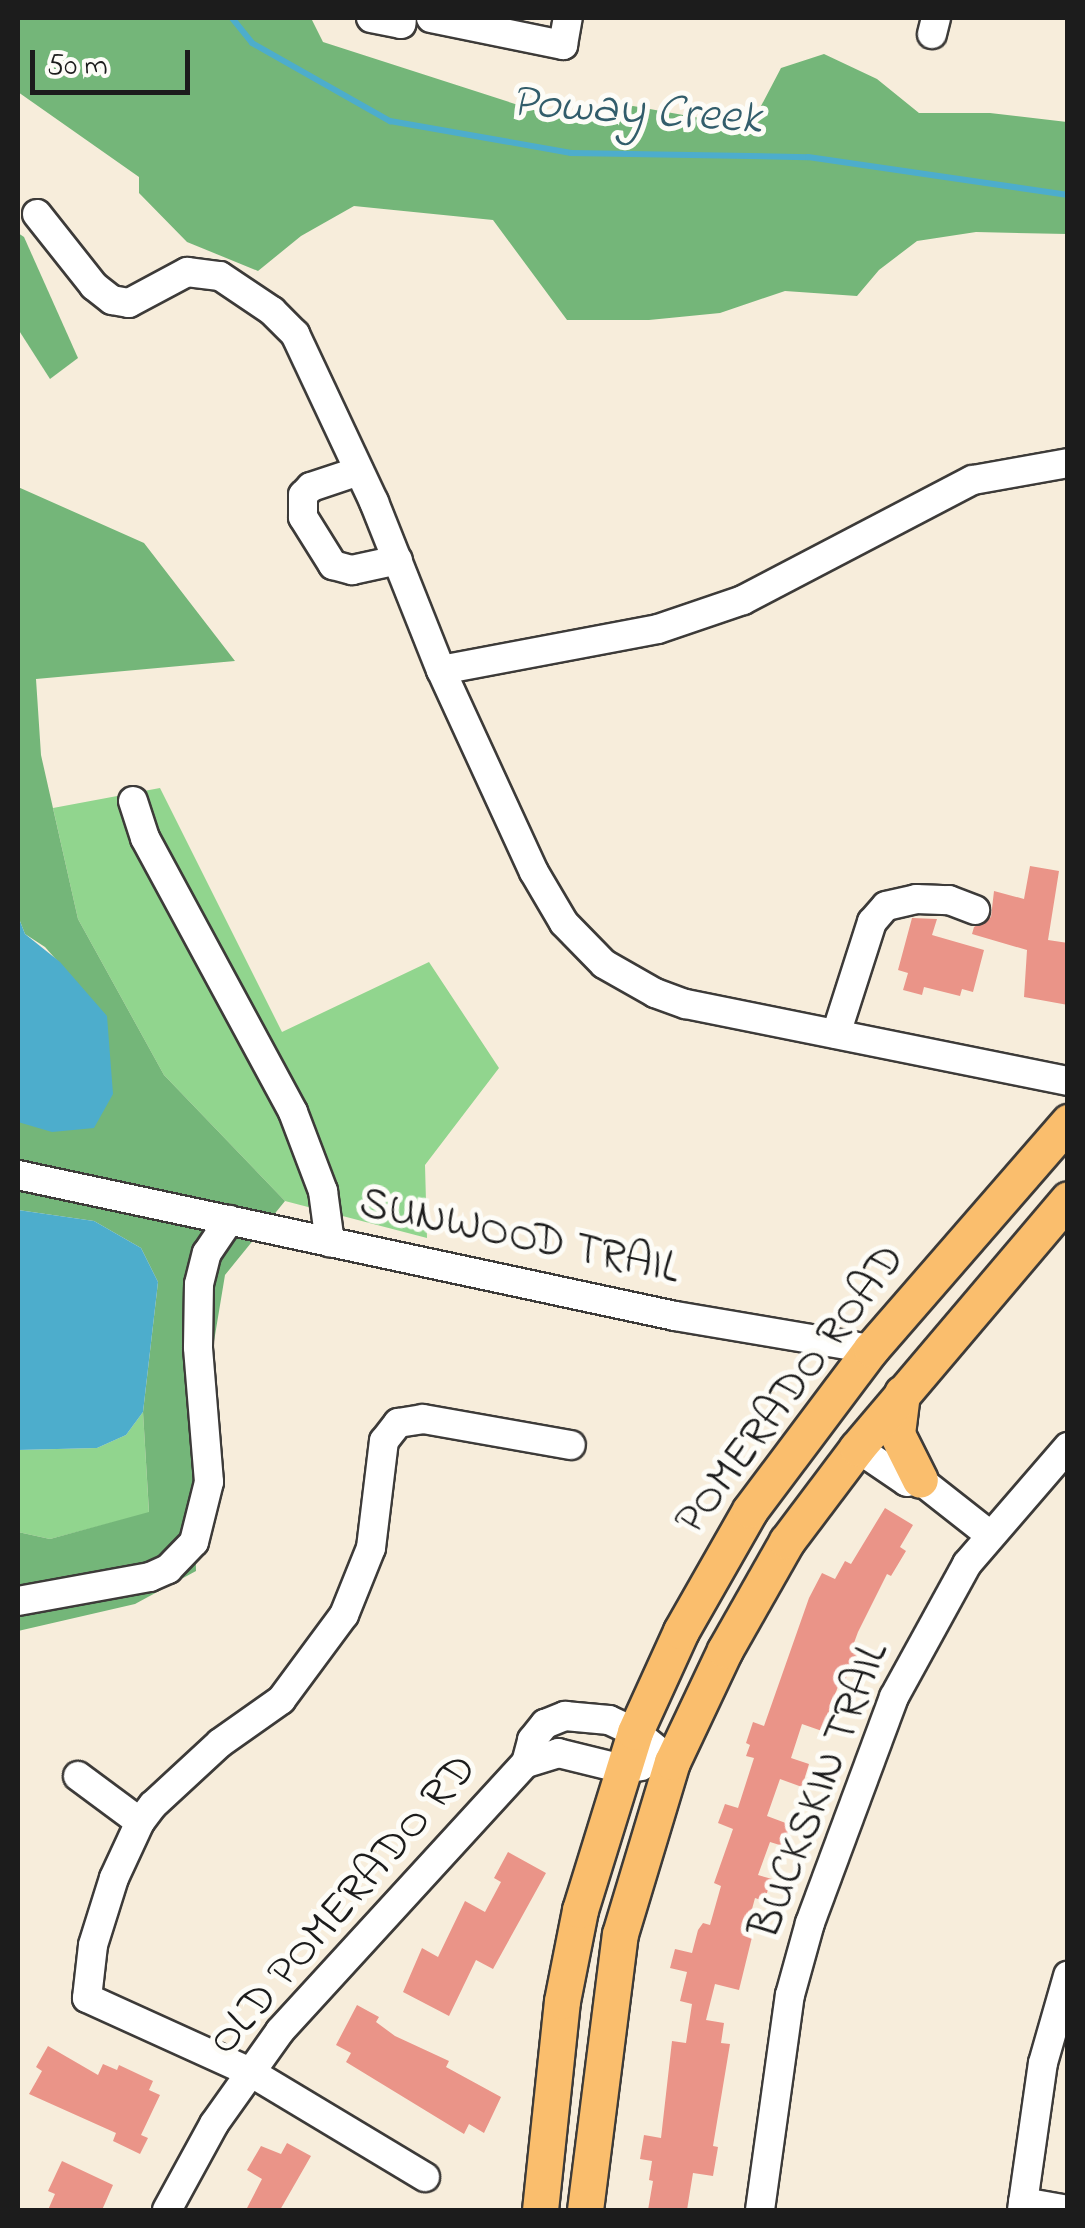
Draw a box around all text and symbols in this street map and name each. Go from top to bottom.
scale bar [35,30,195,92]
text: 50 m [47,45,108,89]
water label: Poway Creek [509,75,763,149]
street label: SUNWOOD TRAIL [354,1178,684,1298]
street label: POMERADO ROAD [665,1235,919,1547]
street label: BUCKSKIN TRAIL [740,1635,902,1947]
street label: OLD POMERADO RD [198,1744,490,2068]

